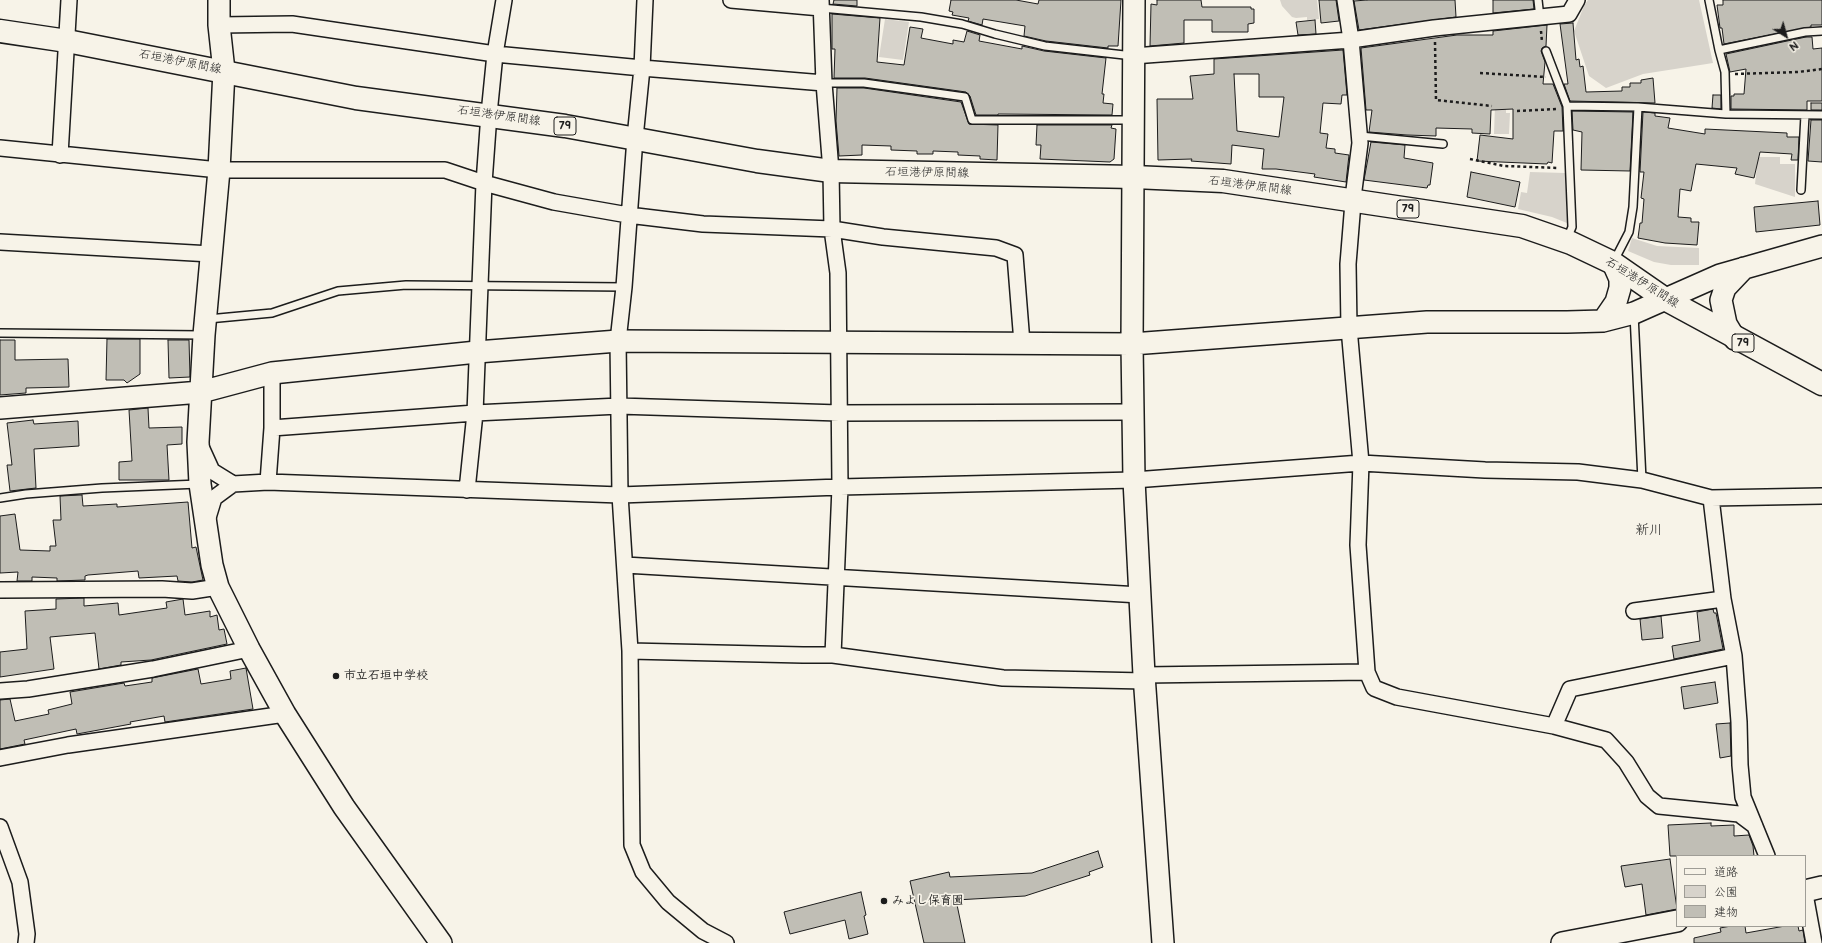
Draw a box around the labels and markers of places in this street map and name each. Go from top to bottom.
place label: 市立石垣中学校 [344,669,428,683]
marker: 市立石垣中学校 [331,671,341,681]
place label: みよし保育園 [892,894,964,908]
marker: みよし保育園 [879,896,889,906]

